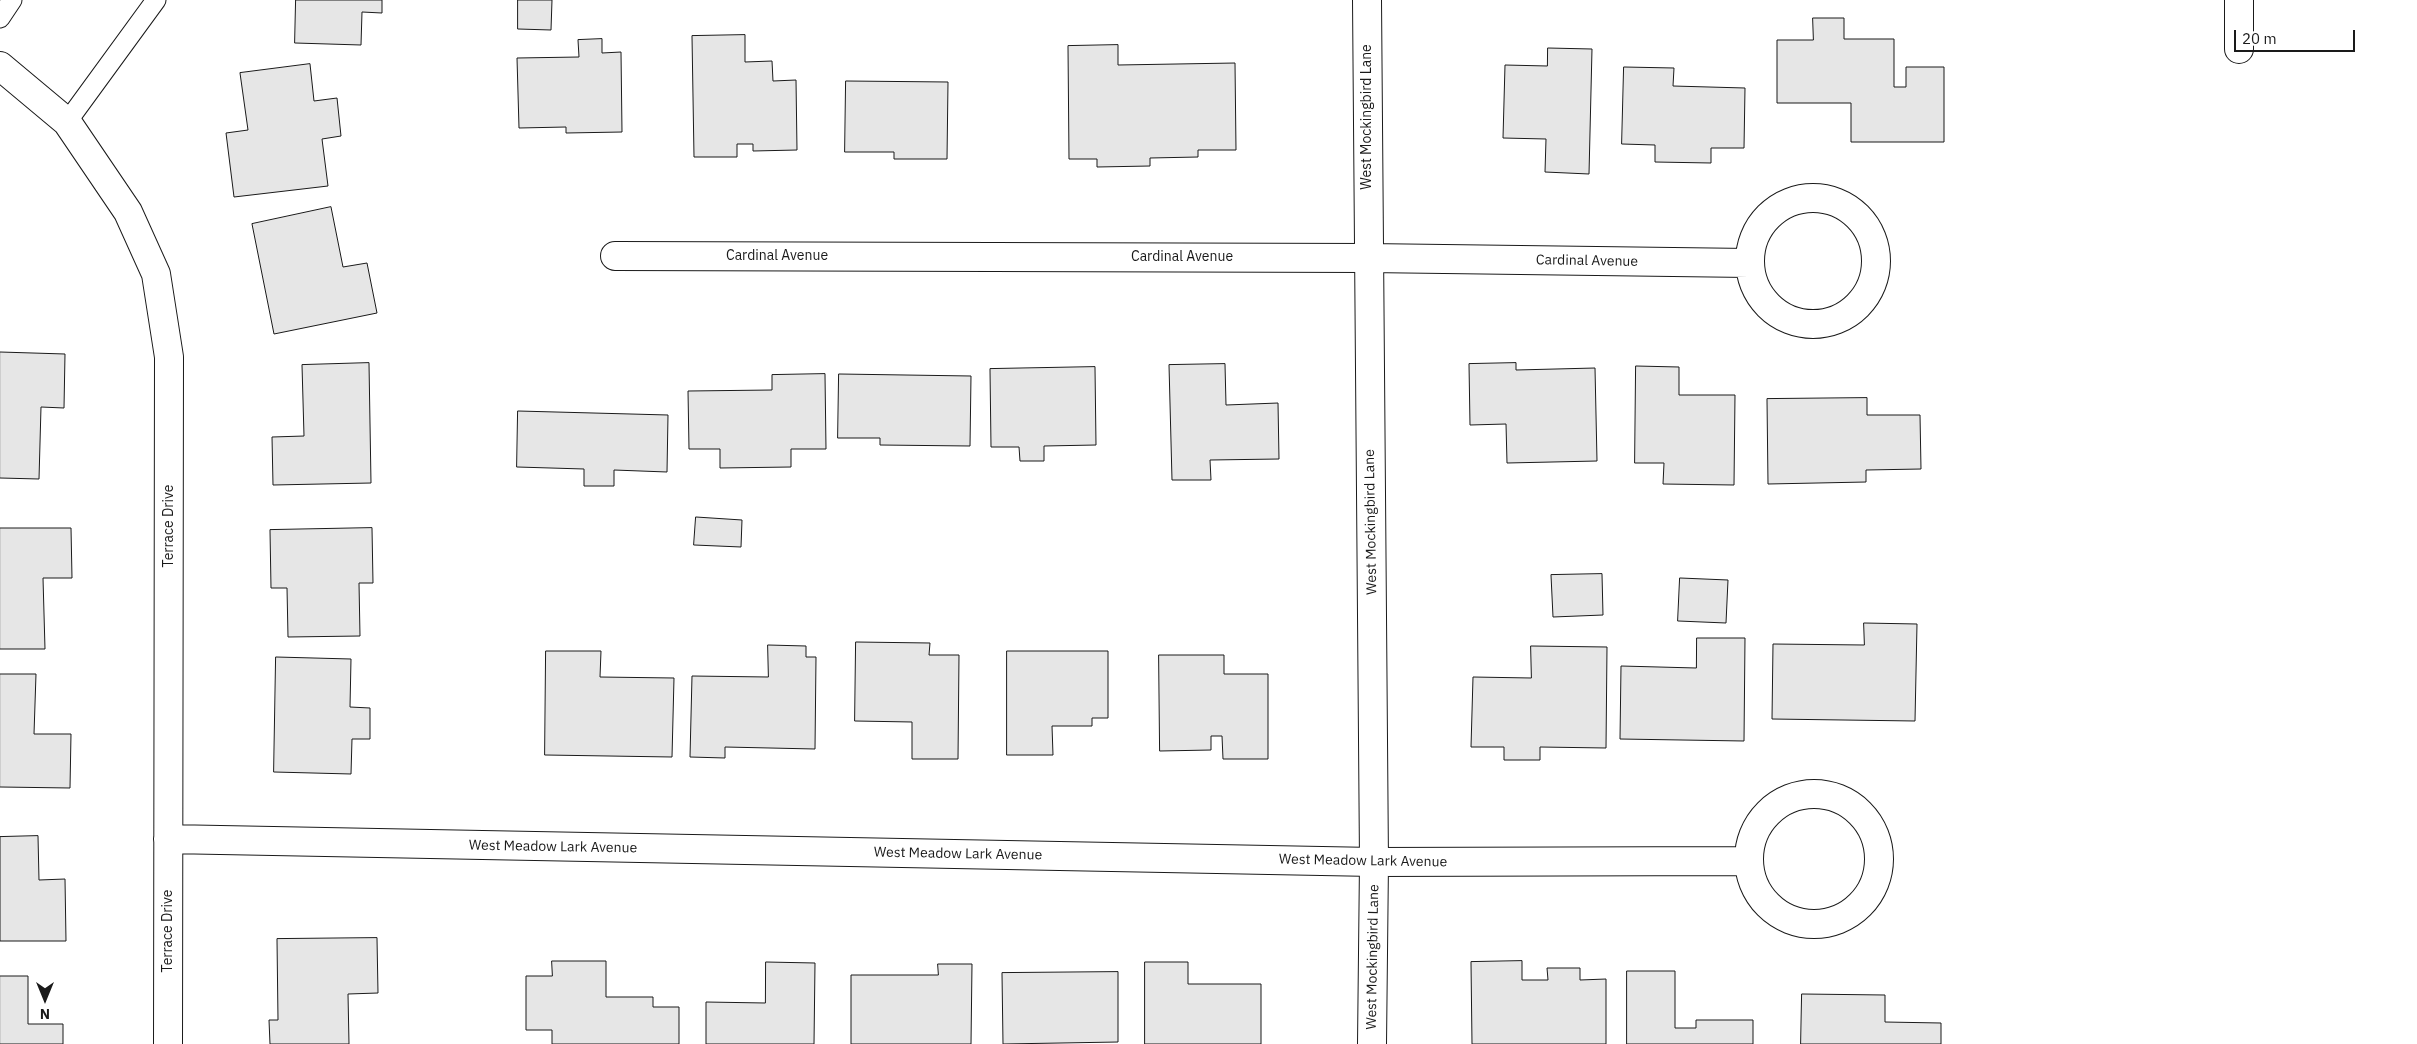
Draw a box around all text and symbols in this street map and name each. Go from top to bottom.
scale bar [2237,20,2358,52]
text: 20 m [2242,29,2277,48]
street label: West Mockingbird Lane [1359,44,1375,190]
street label: Cardinal Avenue [726,248,828,264]
street label: Cardinal Avenue [1131,249,1233,265]
street label: Cardinal Avenue [1536,252,1638,270]
street label: West Mockingbird Lane [1361,449,1381,595]
street label: Terrace Drive [161,485,177,567]
street label: West Meadow Lark Avenue [469,837,637,857]
street label: West Meadow Lark Avenue [874,844,1042,864]
street label: West Meadow Lark Avenue [1279,851,1447,871]
street label: West Mockingbird Lane [1363,884,1383,1030]
street label: Terrace Drive [160,890,176,972]
north arrow [20,974,70,1024]
text: N [40,1005,50,1023]

